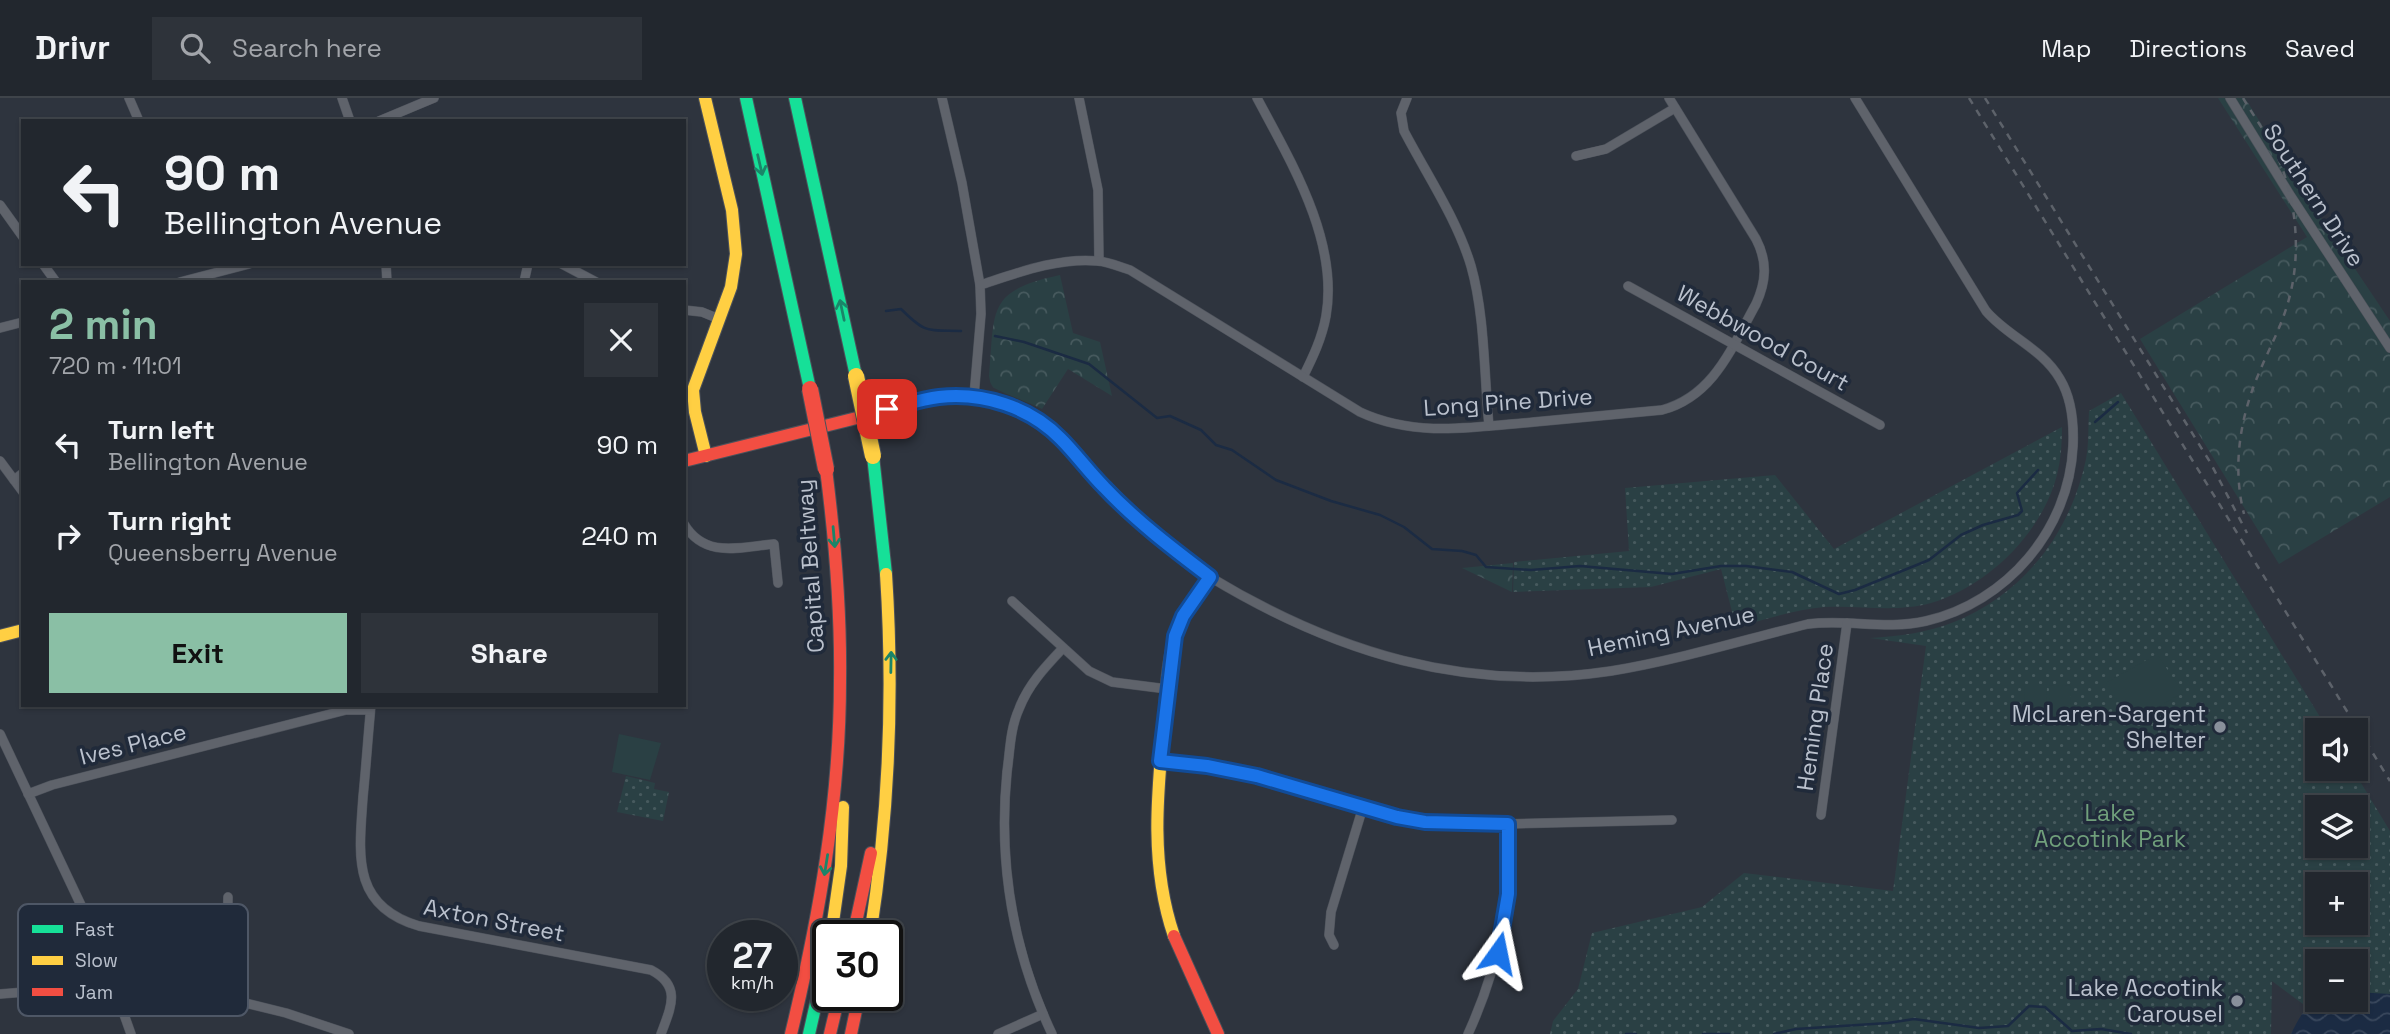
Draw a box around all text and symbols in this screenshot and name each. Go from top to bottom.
search box [152,17,642,80]
text: Drivr [35,27,110,69]
icon: search [176,29,214,67]
text: Search here [232,31,382,65]
text: Map [2041,33,2091,64]
text: Directions [2129,33,2247,64]
text: Saved [2285,33,2355,64]
street label: Southern Drive [2257,118,2371,272]
text: 90 m [164,142,280,204]
icon: left [49,147,140,238]
one-way arrow [754,153,768,176]
text: Bellington Avenue [164,203,442,243]
street label: Webbwood Court [1672,278,1854,398]
text: 2 min [49,298,158,351]
one-way arrow [834,299,848,322]
button: close [584,303,658,377]
text: 720 m · 11:01 [49,351,182,381]
pin [857,379,917,439]
street label: Long Pine Drive [1422,381,1594,423]
icon: arrive [868,390,906,428]
text: Turn left [108,413,215,447]
icon: left [49,426,87,464]
text: 90 m [596,428,658,462]
text: Bellington Avenue [108,447,308,477]
street label: Capital Beltway [789,478,831,654]
text: Turn right [108,504,232,538]
icon: right [49,517,87,555]
text: 240 m [581,519,658,553]
one-way arrow [828,525,841,547]
text: Queensberry Avenue [108,538,338,568]
street label: Heming Avenue [1585,599,1757,663]
button: Exit [49,613,347,693]
button: Share [361,613,658,693]
street label: Heming Place [1790,641,1840,793]
one-way arrow [884,650,898,673]
place label: McLaren-Sargent Shelter [2012,699,2206,755]
street label: Ives Place [77,716,189,772]
map controls [2305,718,2368,1012]
button: sound [2305,718,2368,781]
marker: McLaren-Sargent Shelter [2212,719,2228,735]
button: layers [2305,795,2368,858]
park label: Lake Accotink Park [2034,798,2186,854]
one-way arrow [819,853,832,876]
button: + [2305,872,2368,935]
street label: Axton Street [421,892,567,948]
legend [18,904,248,1016]
position arrow [1461,916,1535,990]
text: Fast [75,917,115,942]
speed limit sign: 30 [812,920,903,1011]
text: 27 [733,934,772,978]
text: Slow [75,948,118,973]
button: − [2305,949,2368,1012]
text: km/h [731,971,774,994]
place label: Lake Accotink Carousel [2068,973,2223,1029]
text: Jam [75,980,113,1005]
marker: Lake Accotink Carousel [2229,993,2245,1009]

